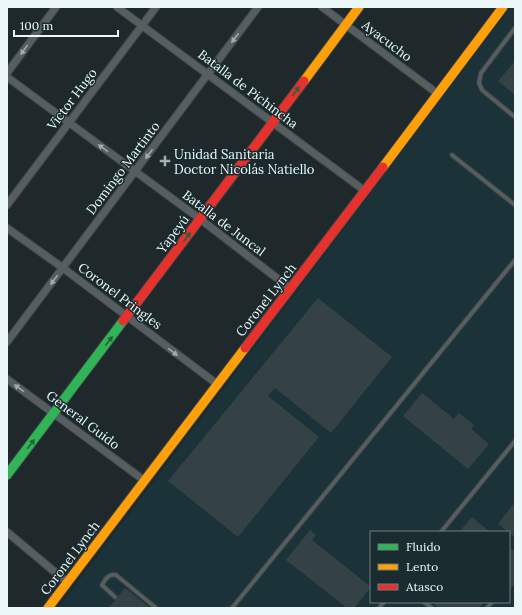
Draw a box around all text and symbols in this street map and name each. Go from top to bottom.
scale bar [14,12,118,38]
street label: Ayacucho [358,16,416,66]
text: 100 m [20,18,53,33]
one-way arrow [231,33,239,44]
one-way arrow [20,44,29,55]
street label: Batalla de Pichincha [195,46,302,132]
street label: Victor Hugo [43,64,101,134]
one-way arrow [292,86,300,97]
street label: Domingo Martinto [82,118,164,218]
one-way arrow [98,144,108,152]
place label: Unidad Sanitaria Doctor Nicolás Natiello [174,146,315,178]
one-way arrow [145,149,153,159]
marker: Unidad Sanitaria Doctor Nicolás Natiello [159,155,171,167]
street label: Batalla de Juncal [179,186,269,260]
street label: Yapeyú [152,211,193,257]
one-way arrow [183,231,191,242]
street label: Coronel Pringles [75,259,165,333]
street label: Coronel Lynch [232,260,300,340]
one-way arrow [50,275,58,286]
one-way arrow [105,335,113,346]
one-way arrow [168,347,179,356]
one-way arrow [14,384,25,392]
street label: General Guido [43,387,123,453]
one-way arrow [26,439,35,450]
street label: Coronel Lynch [37,517,104,598]
legend [370,531,510,603]
text: Fluido [406,539,441,554]
text: Lento [406,559,438,574]
text: Atasco [405,579,443,594]

